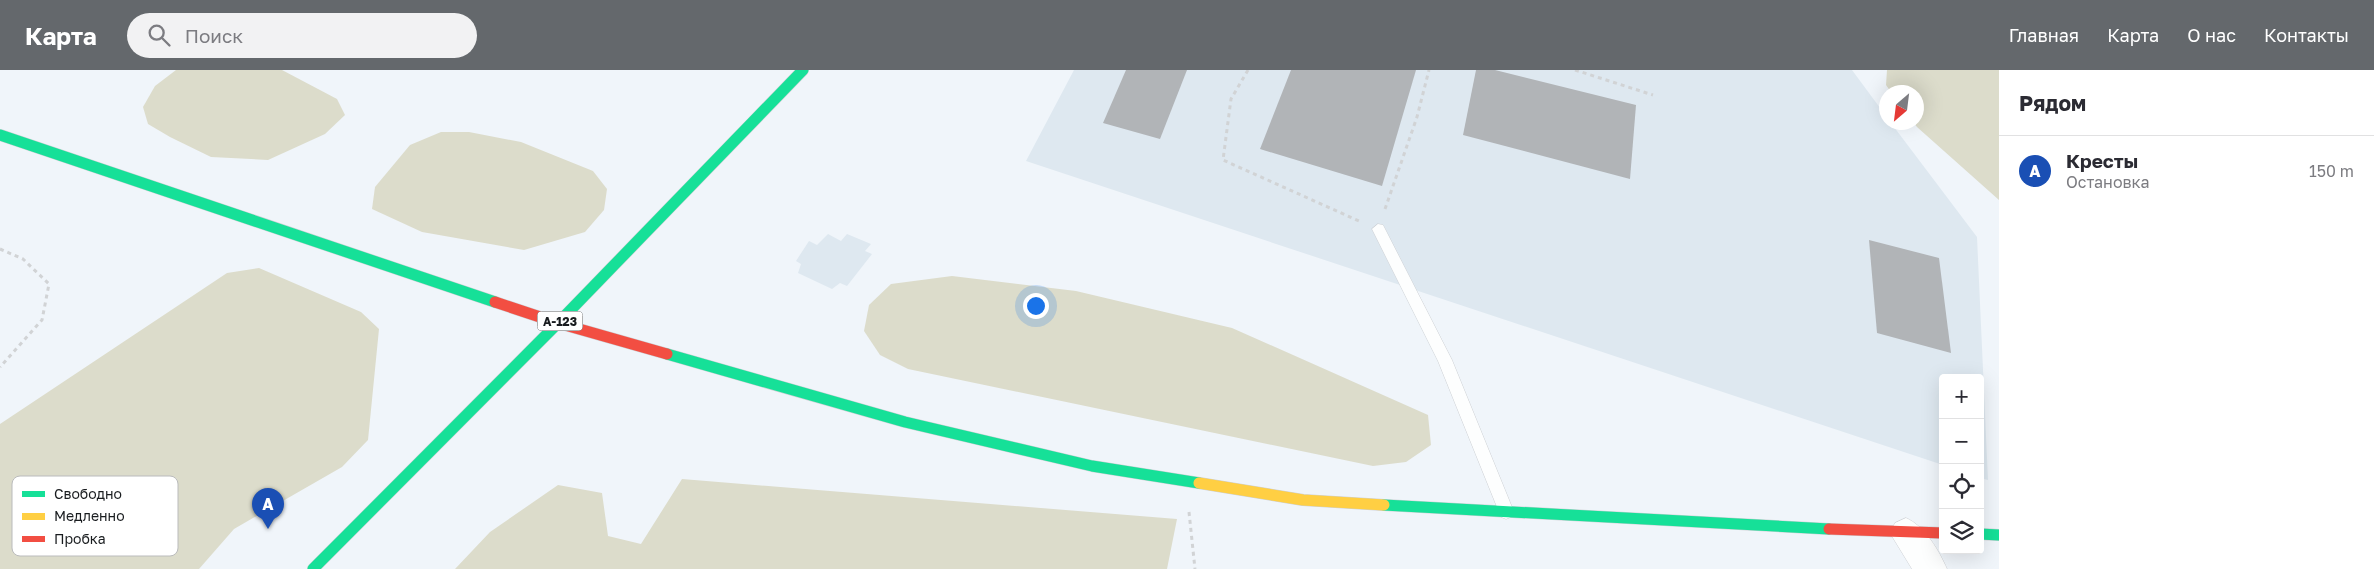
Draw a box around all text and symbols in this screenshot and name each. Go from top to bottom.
search box [127,13,477,58]
text: Карта [25,21,97,50]
icon: search [145,21,173,49]
text: Поиск [185,24,243,47]
text: Главная [2009,24,2079,46]
text: Карта [2107,24,2159,46]
text: О нас [2187,24,2236,46]
text: Контакты [2264,24,2349,46]
north arrow [1879,85,1924,130]
text: Рядом [2019,90,2086,116]
text: Кресты [2066,149,2138,172]
text: A [2029,161,2041,181]
text: 150 m [2309,161,2354,181]
text: Остановка [2066,172,2150,192]
your location [1023,293,1049,319]
road number: А-123 [538,312,582,330]
map controls [1939,374,1984,554]
button: + [1939,374,1984,419]
button: − [1939,419,1984,464]
button: locate [1939,464,1984,509]
legend [12,476,178,556]
text: Свободно [54,485,122,502]
pin: A [252,488,284,529]
text: Медленно [54,507,125,524]
button: layers [1939,509,1984,554]
text: Пробка [54,530,106,547]

